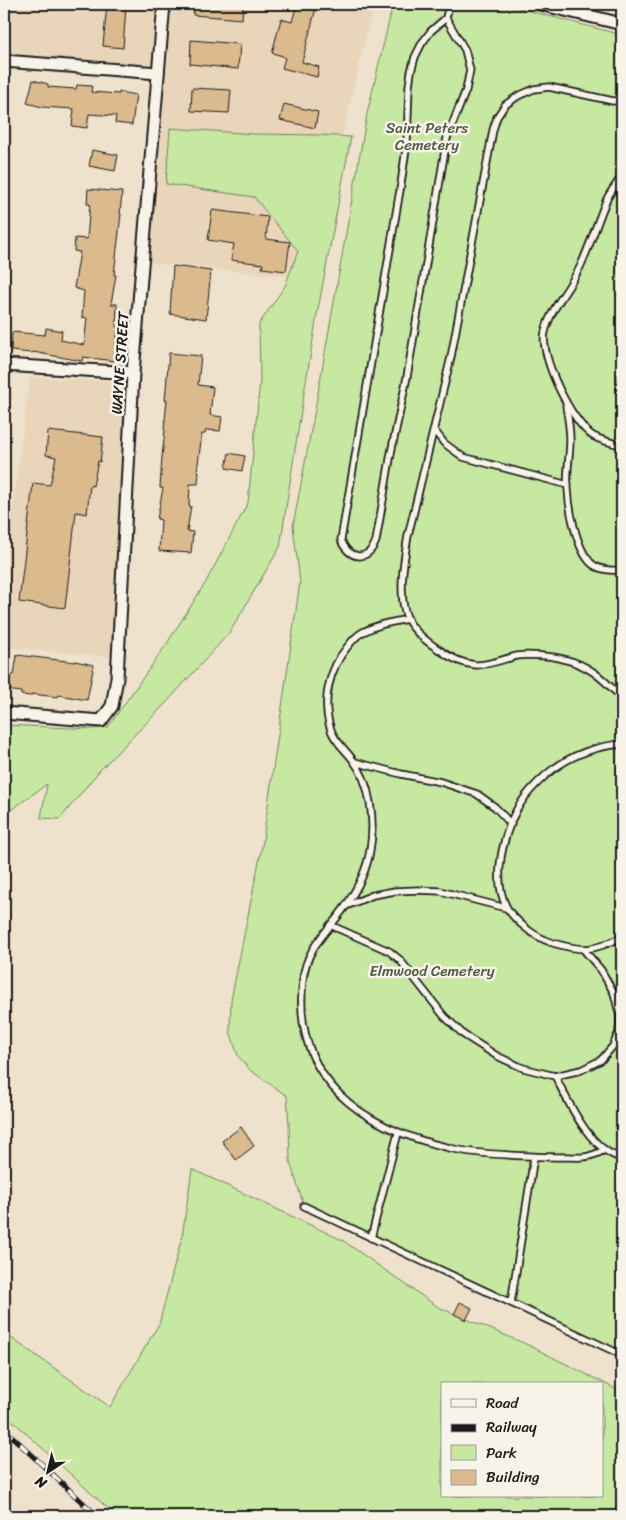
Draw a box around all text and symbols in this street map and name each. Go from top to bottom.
park label: Saint Peters Cemetery [386,115,468,158]
street label: WAYNE STREET [103,309,137,415]
park label: Elmwood Cemetery [369,958,495,984]
legend [441,1382,604,1498]
text: Road [486,1390,519,1416]
text: Railway [486,1414,537,1440]
text: Park [486,1440,517,1466]
north arrow [22,1448,72,1498]
text: Building [486,1464,540,1490]
text: N [29,1469,53,1496]

